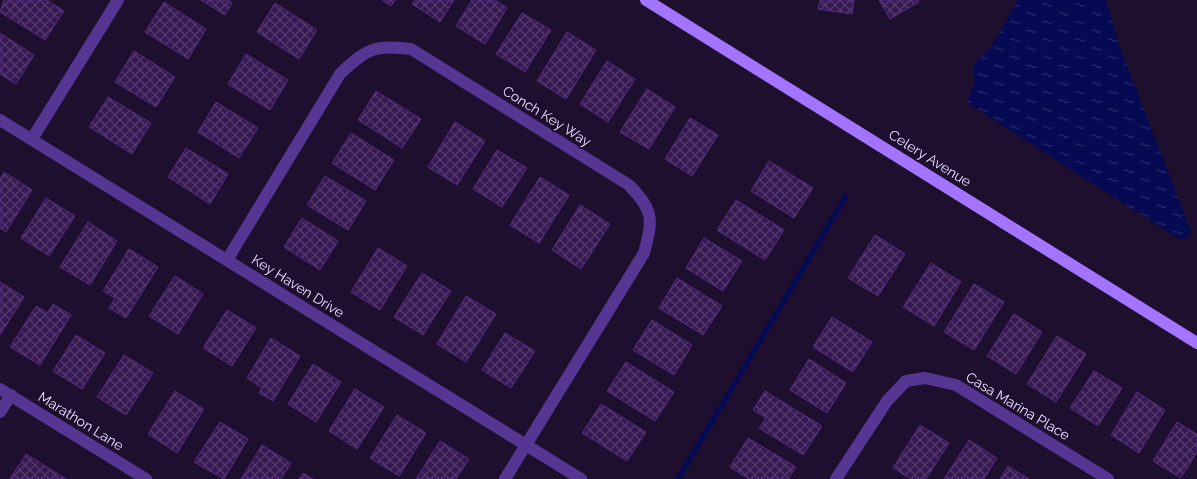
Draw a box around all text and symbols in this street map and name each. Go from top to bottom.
street label: Conch Key Way [500,82,595,150]
street label: Celery Avenue [886,126,974,190]
street label: Key Haven Drive [249,251,347,321]
street label: Casa Marina Place [963,369,1073,443]
street label: Marathon Lane [35,388,127,454]

